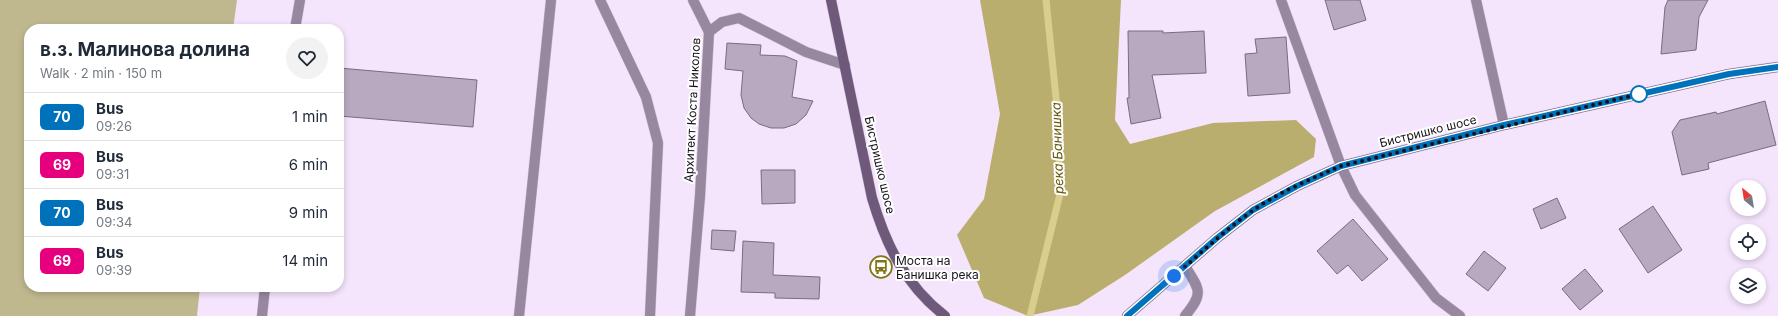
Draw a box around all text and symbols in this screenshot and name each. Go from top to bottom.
button: heart [286,37,328,79]
street label: Архитект Коста Николов [681,37,703,183]
text: в.з. Малинова долина [40,38,250,61]
text: Walk · 2 min · 150 m [40,65,162,81]
unlabelled marker [1630,85,1648,103]
text: Bus [96,99,124,118]
water label: река Банишка [1047,102,1067,195]
text: 1 min [292,107,328,126]
text: 70 [53,108,71,125]
street label: Бистришко шосе [1378,112,1478,150]
street label: Бистришко шосе [861,115,899,215]
text: 09:26 [96,118,132,134]
text: Bus [96,147,124,166]
text: 6 min [289,155,328,174]
text: 69 [53,156,71,173]
text: 09:31 [96,166,129,182]
north arrow [1730,180,1766,216]
map controls [1730,180,1766,304]
text: Bus [96,195,124,214]
text: 9 min [289,203,328,222]
text: 70 [53,204,71,221]
text: 09:34 [96,214,132,230]
button: locate [1730,224,1766,260]
text: Bus [96,243,124,262]
text: 14 min [282,251,328,270]
text: 69 [53,252,71,269]
place label: Моста на Банишка река [896,253,979,282]
bus stop icon: Моста на Банишка река [868,254,894,280]
text: 09:39 [96,262,132,278]
your location [1164,266,1184,286]
button: layers [1730,268,1766,304]

